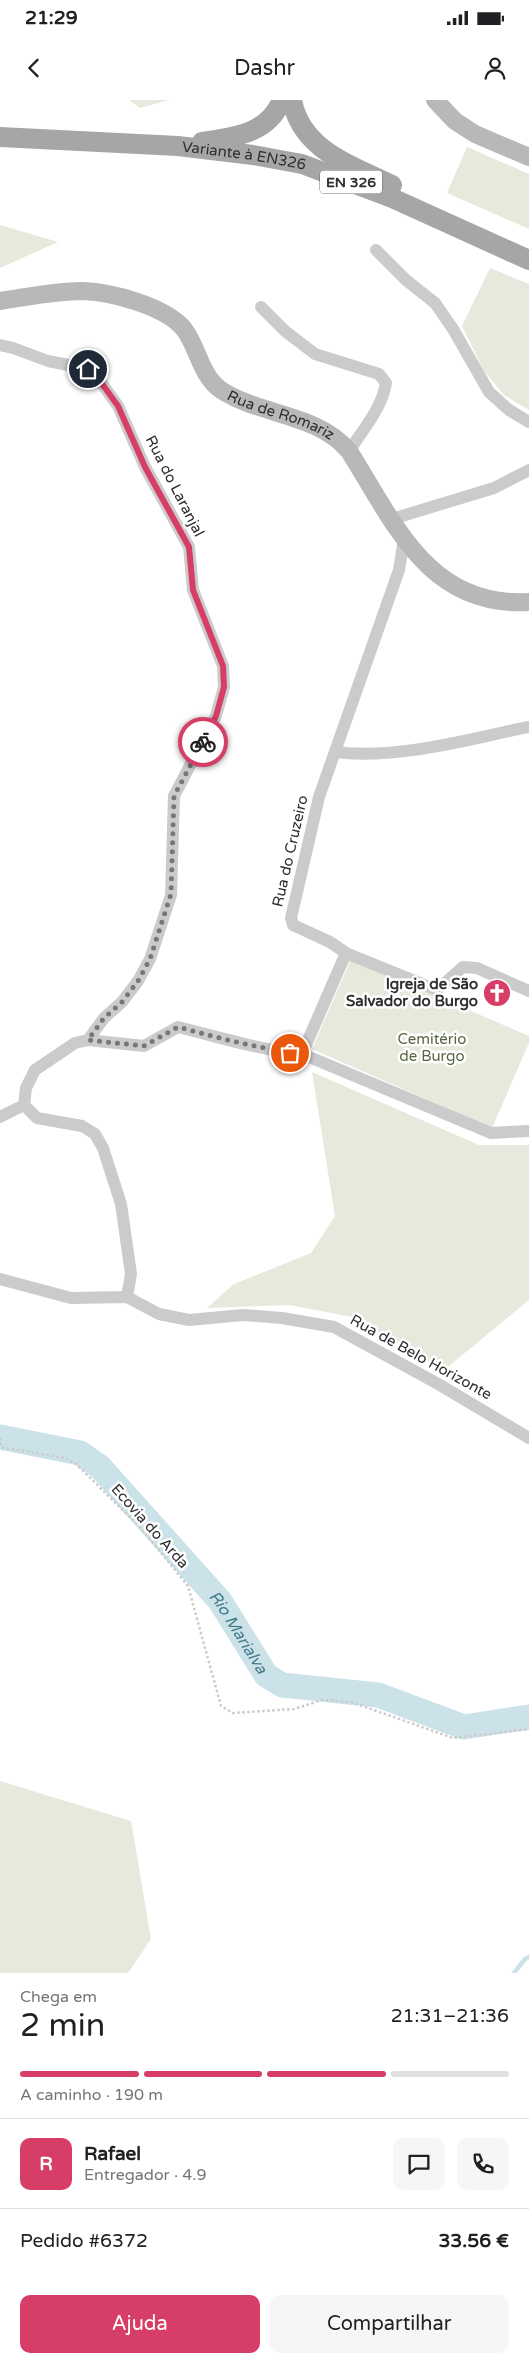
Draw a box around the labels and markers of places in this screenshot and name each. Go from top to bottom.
pin [67,348,109,390]
place label: Igreja de São Salvador do Burgo [346,975,478,1011]
church icon: Igreja de São Salvador do Burgo [482,978,512,1008]
pin [269,1032,311,1074]

